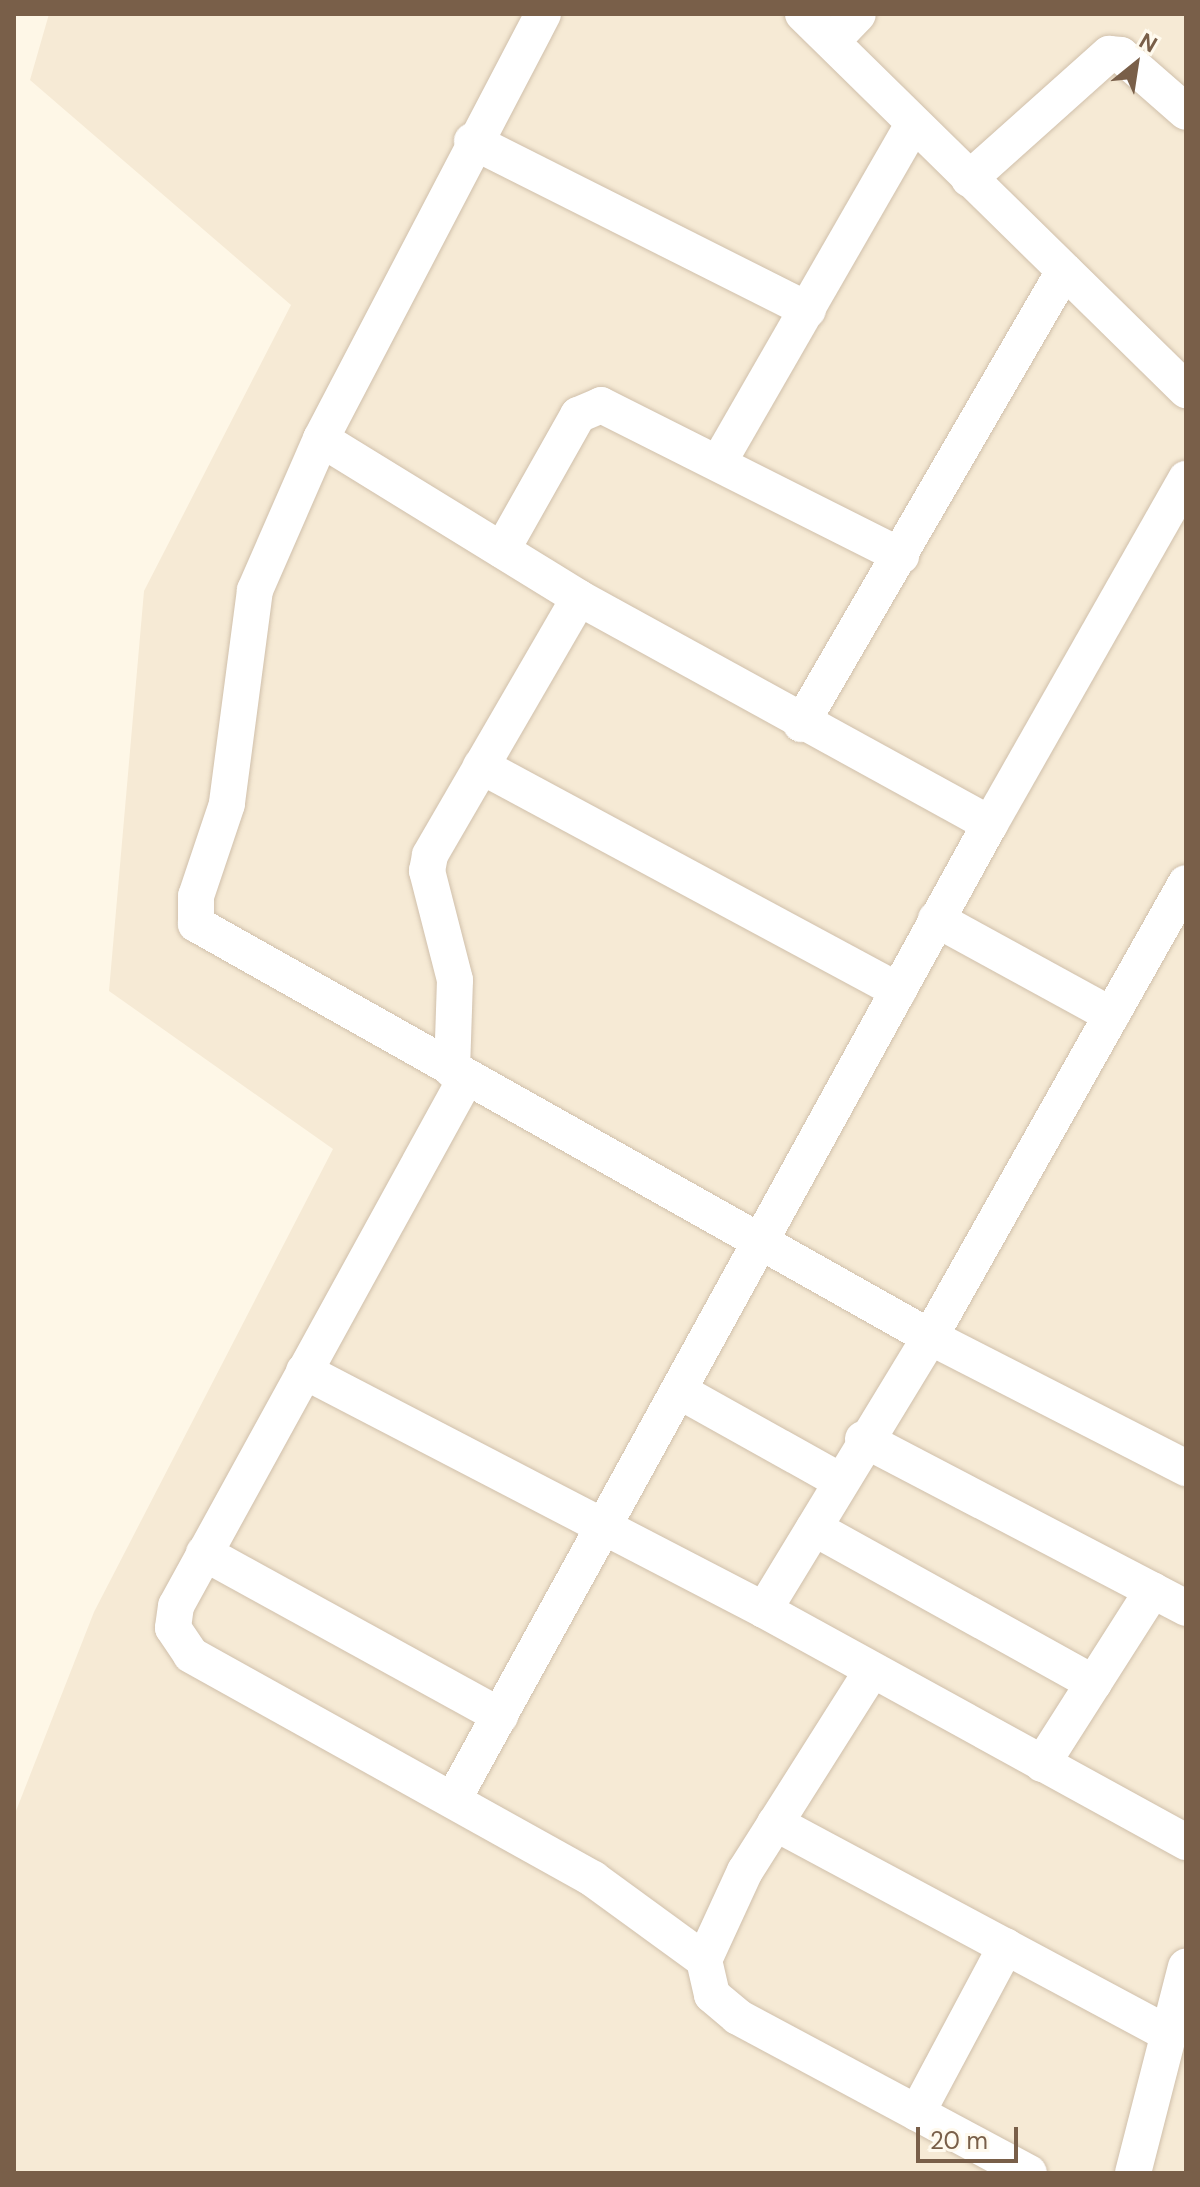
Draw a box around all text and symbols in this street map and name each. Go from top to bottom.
north arrow [1096,24,1176,104]
text: N [1134,26,1162,59]
scale bar [920,2111,1022,2161]
text: 20 m [930,2125,988,2156]

